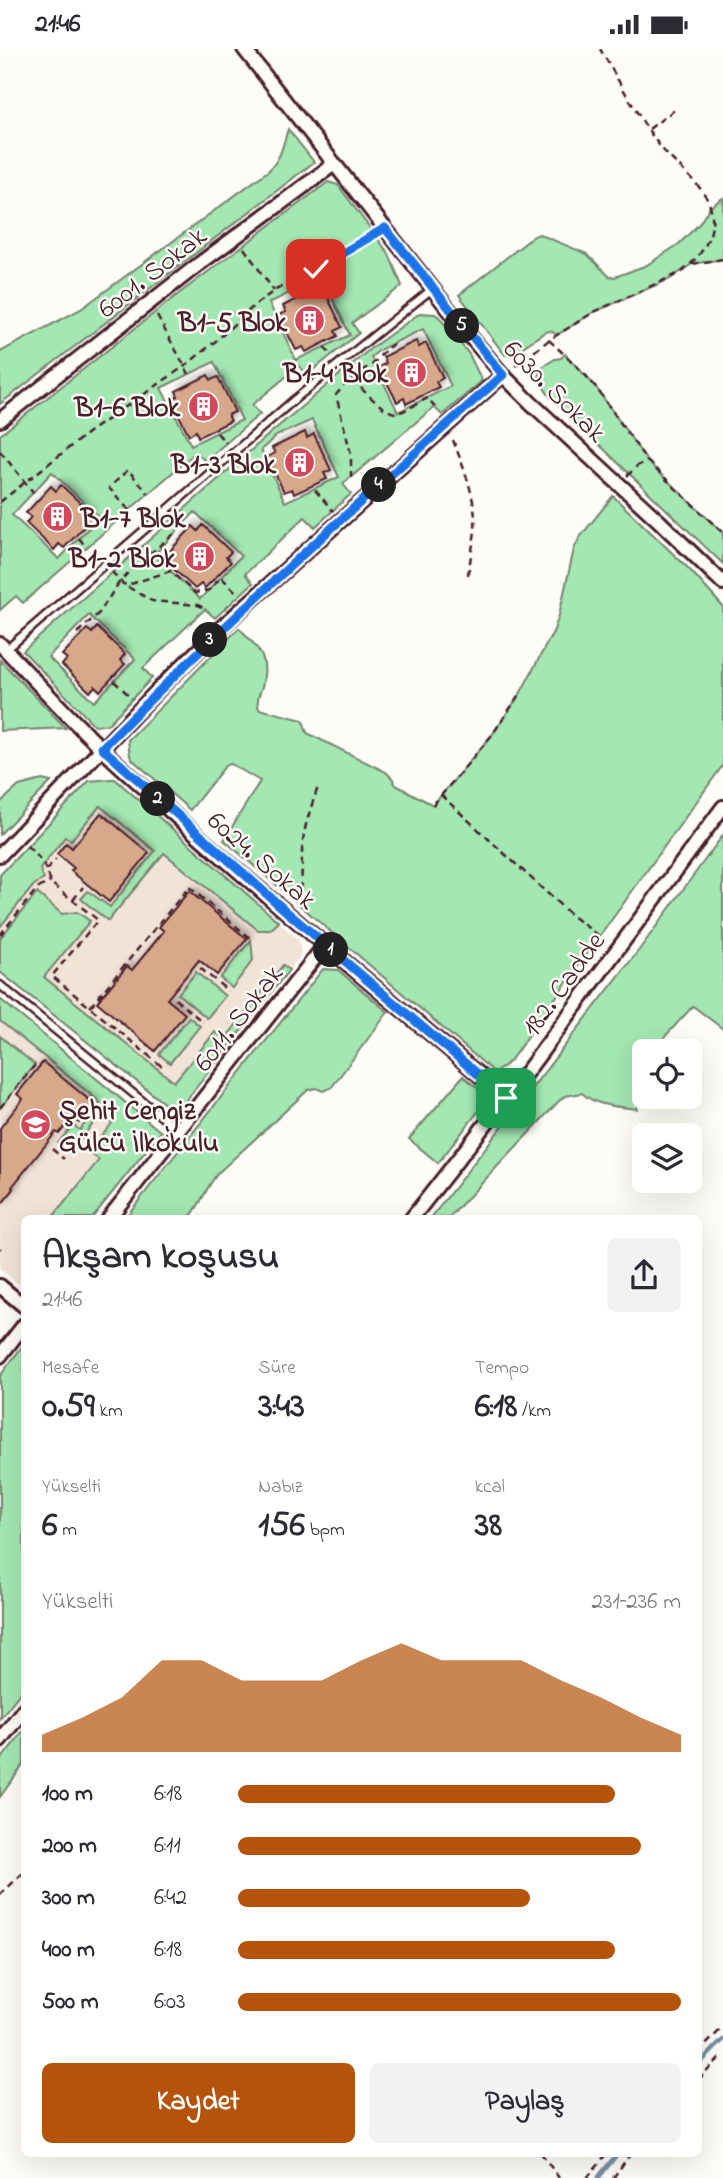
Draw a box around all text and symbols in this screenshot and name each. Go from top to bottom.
text: 21:46 [35,6,81,44]
street label: 6001. Sokak [90,217,217,330]
pin [286,239,346,299]
icon: check [297,250,335,288]
place label: B1-5 Blok [176,304,288,345]
building icon: B1-5 Blok [293,304,327,338]
pin: 5 [444,309,480,343]
text: 5 [456,312,467,339]
street label: 6030. Sokak [492,331,615,454]
place label: B1-4 Blok [281,355,389,396]
building icon: B1-4 Blok [394,355,428,389]
place label: B1-6 Blok [73,389,181,430]
building icon: B1-6 Blok [186,389,220,423]
place label: B1-3 Blok [169,446,277,487]
building icon: B1-3 Blok [282,446,316,480]
pin: 4 [362,467,396,502]
text: 4 [375,471,382,498]
building icon: B1-7 Blok [41,500,75,534]
place label: B1-7 Blok [79,500,186,541]
place label: B1-2 Blok [67,540,177,581]
building icon: B1-2 Blok [182,540,216,574]
pin: 3 [192,623,228,657]
text: 3 [206,626,213,653]
pin: 2 [140,781,176,817]
text: 2 [153,785,162,812]
street label: 6024. Sokak [197,802,325,922]
street label: 182. Cadde [513,924,617,1046]
pin: 1 [314,933,348,967]
text: 1 [327,936,334,963]
street label: 6011. Sokak [185,956,295,1082]
map controls [632,1039,702,1193]
button: locate [632,1039,702,1109]
pin [476,1068,536,1128]
icon: arrive [487,1079,525,1117]
place label: Şehit Cengiz Gülcü İlkokulu [59,1092,219,1165]
school or university icon: Şehit Cengiz Gülcü İlkokulu [19,1108,53,1142]
button: layers [632,1123,702,1193]
text: Akşam koşusu [42,1230,279,1286]
button: share [607,1238,681,1312]
text: 21:46 [42,1284,82,1317]
text: Mesafe [42,1355,99,1382]
text: Süre [258,1355,296,1382]
text: Tempo [475,1355,529,1382]
text: 0.59 [42,1382,95,1433]
text: 3:43 [258,1382,305,1433]
text: 6:18 [475,1382,517,1433]
text: km [95,1398,123,1425]
text: /km [517,1398,551,1425]
text: Yükselti [42,1474,101,1501]
text: Nabız [258,1474,303,1501]
text: kcal [475,1474,505,1501]
text: 6 [42,1501,57,1552]
text: 156 [258,1501,305,1552]
text: 38 [475,1501,502,1552]
text: m [57,1517,77,1544]
text: bpm [305,1517,345,1544]
text: Yükselti [42,1586,113,1619]
text: 231–236 m [591,1586,681,1619]
text: 100 m [42,1778,93,1811]
text: 6:18 [154,1778,182,1811]
text: 200 m [42,1830,97,1863]
text: 6:11 [154,1830,181,1863]
text: 300 m [42,1882,95,1915]
text: 6:42 [154,1882,187,1915]
text: 400 m [42,1934,95,1967]
text: 6:18 [154,1934,182,1967]
text: 500 m [42,1986,99,2019]
text: 6:03 [154,1986,186,2019]
button: Kaydet [42,2063,355,2143]
button: Paylaş [369,2063,681,2143]

